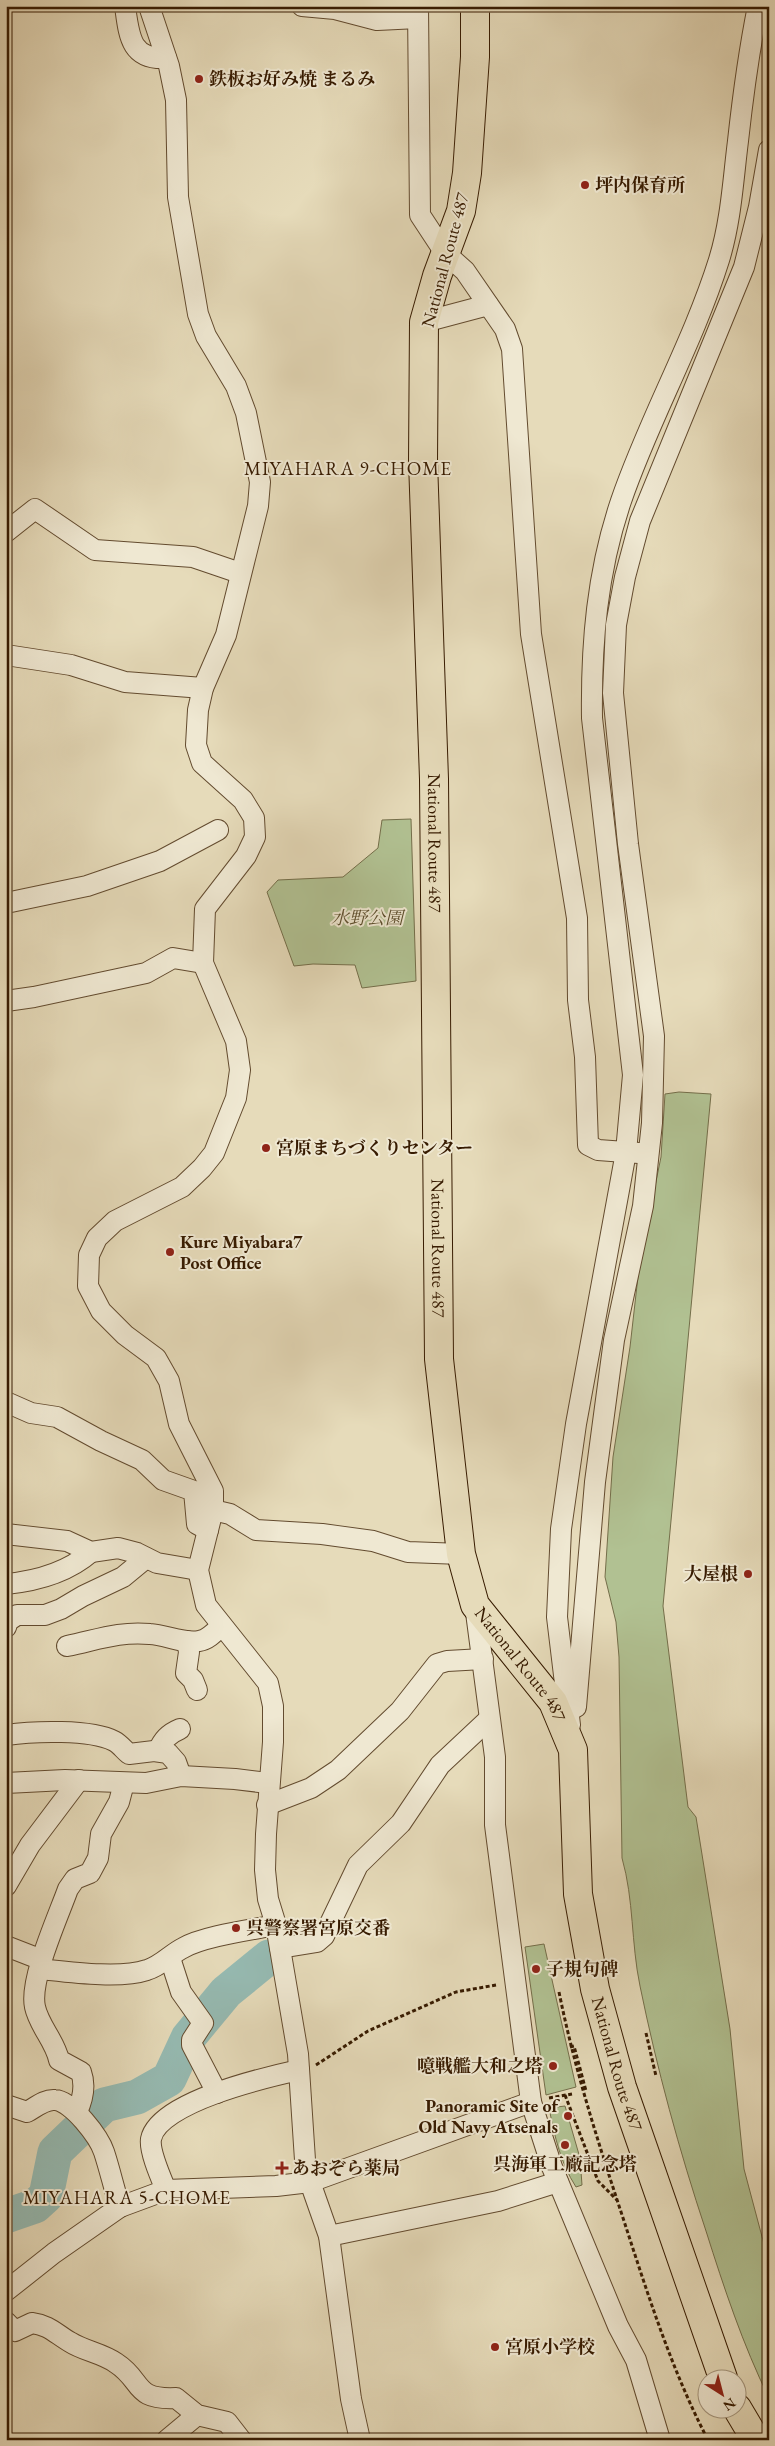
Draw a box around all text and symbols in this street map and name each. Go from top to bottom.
place label: 鉄板お好み焼 まるみ [209,67,375,90]
marker: 鉄板お好み焼 まるみ [193,73,205,85]
place label: 坪内保育所 [595,173,685,196]
marker: 坪内保育所 [579,179,591,191]
street label: National Route 487 [415,190,474,330]
district label: MIYAHARA 9-CHOME [244,456,452,481]
street label: National Route 487 [423,774,447,913]
park label: 水野公園 [331,906,406,929]
place label: 宮原まちづくりセンター [276,1136,473,1159]
marker: 宮原まちづくりセンター [260,1142,272,1154]
street label: National Route 487 [426,1179,451,1318]
place label: Kure Miyabara7 Post Office [180,1230,303,1274]
marker: Kure Miyabara7 Post Office [164,1246,176,1258]
place label: 大屋根 [684,1562,738,1585]
marker: 大屋根 [742,1568,754,1580]
street label: National Route 487 [470,1602,572,1725]
place label: 呉警察署宮原交番 [246,1916,390,1939]
marker: 呉警察署宮原交番 [230,1922,242,1934]
place label: 子規句碑 [546,1957,618,1980]
marker: 子規句碑 [530,1963,542,1975]
street label: National Route 487 [587,1994,648,2134]
place label: 噫戦艦大和之塔 [417,2054,543,2077]
marker: 噫戦艦大和之塔 [547,2060,559,2072]
place label: Panoramic Site of Old Navy Atsenals [419,2094,561,2138]
marker: Panoramic Site of Old Navy Atsenals [562,2110,574,2122]
marker: 呉海軍工廠記念塔 [559,2139,571,2151]
place label: 呉海軍工廠記念塔 [493,2152,637,2175]
place label: あおぞら薬局 [292,2156,400,2179]
marker: あおぞら薬局 [276,2162,288,2174]
district label: MIYAHARA 5-CHOME [23,2185,231,2210]
place label: 宮原小学校 [505,2335,595,2358]
marker: 宮原小学校 [489,2341,501,2353]
north arrow [698,2368,748,2418]
text: N [719,2394,740,2416]

